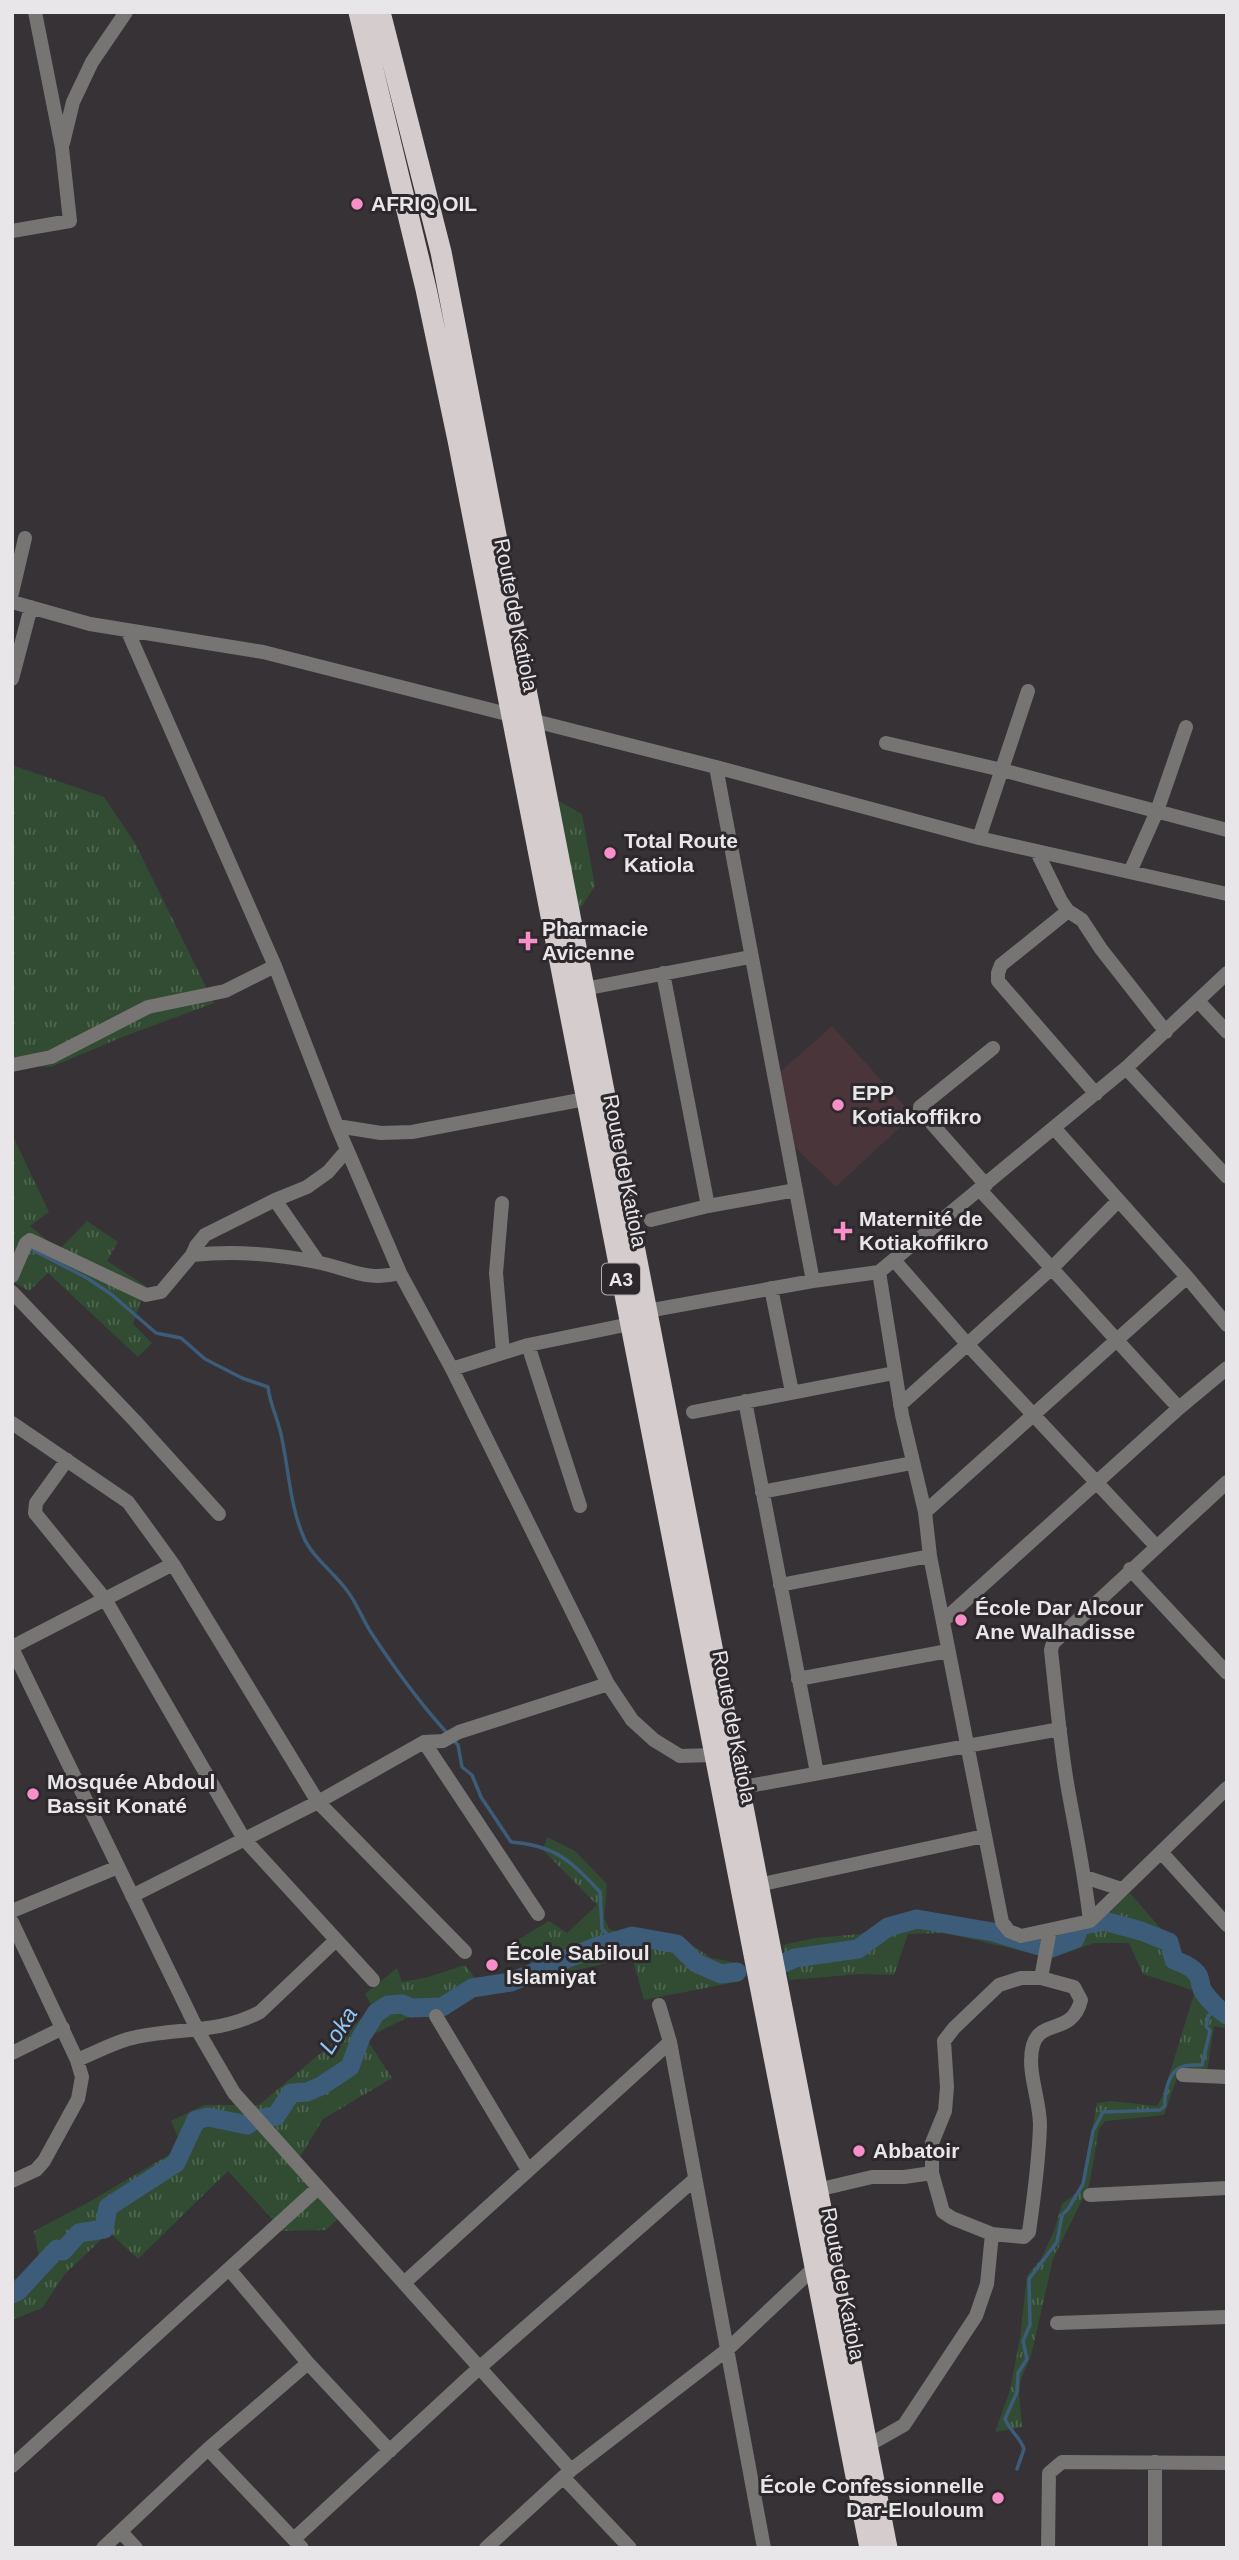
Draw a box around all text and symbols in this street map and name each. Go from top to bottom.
place label: AFRIQ OIL [371,192,477,215]
marker: AFRIQ OIL [349,196,365,212]
street label: Route de Katiola [490,536,543,694]
place label: Total Route Katiola [624,829,738,876]
marker: Total Route Katiola [602,845,618,861]
place label: Pharmacie Avicenne [542,917,648,964]
marker: Pharmacie Avicenne [520,933,536,949]
place label: EPP Kotiakoffikro [852,1081,982,1128]
street label: Route de Katiola [599,1092,652,1250]
marker: EPP Kotiakoffikro [830,1097,846,1113]
place label: Maternité de Kotiakoffikro [859,1207,989,1254]
marker: Maternité de Kotiakoffikro [833,1221,853,1241]
road number: A3 [602,1264,640,1294]
place label: École Dar Alcour Ane Walhadisse [975,1596,1143,1643]
marker: École Dar Alcour Ane Walhadisse [953,1612,969,1628]
street label: Route de Katiola [708,1648,761,1806]
place label: Mosquée Abdoul Bassit Konaté [47,1770,215,1817]
marker: Mosquée Abdoul Bassit Konaté [25,1786,41,1802]
place label: École Sabiloul Islamiyat [506,1941,650,1988]
marker: École Sabiloul Islamiyat [484,1957,500,1973]
water label: Loka [314,2002,362,2058]
place label: Abbatoir [873,2139,959,2162]
marker: Abbatoir [851,2143,867,2159]
street label: Route de Katiola [817,2205,870,2363]
place label: École Confessionnelle Dar-Elouloum [760,2474,984,2521]
marker: École Confessionnelle Dar-Elouloum [990,2490,1006,2506]

